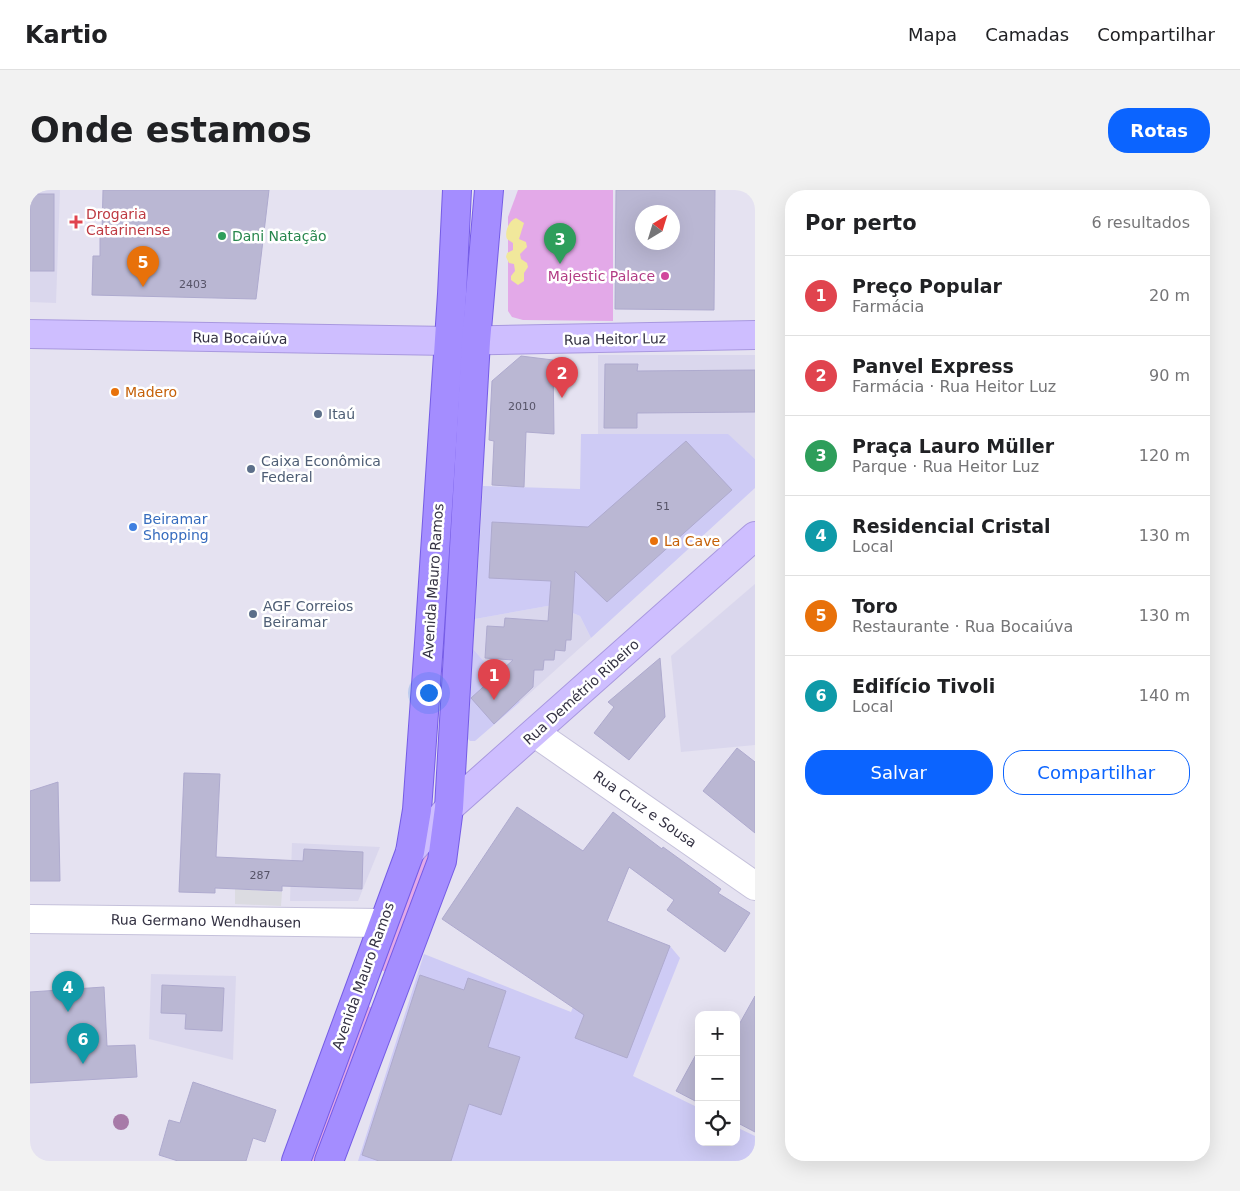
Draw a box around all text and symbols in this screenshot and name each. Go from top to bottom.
text: Kartio [25,21,108,49]
text: Mapa [908,24,957,45]
text: Camadas [985,24,1069,45]
text: Compartilhar [1097,24,1215,45]
button: Rotas [1108,108,1210,153]
text: Onde estamos [30,110,312,150]
north arrow [635,205,680,250]
place label: Drogaria Catarinense [86,206,170,238]
text: Por perto [805,211,917,235]
text: 6 resultados [1091,213,1190,232]
marker: Drogaria Catarinense [70,216,82,228]
pin: 3 [544,223,576,264]
place label: Dani Natação [232,228,327,244]
marker: Dani Natação [216,230,228,242]
pin: 5 [127,246,159,287]
place label: Majestic Palace [548,268,655,284]
marker: Majestic Palace [659,270,671,282]
text: Preço Popular [852,275,1002,297]
house number: 2403 [179,278,207,291]
text: 1 [815,286,827,305]
text: 20 m [1149,286,1190,305]
text: Farmácia [852,297,924,316]
street label: Rua Bocaiúva [192,329,288,347]
street label: Rua Heitor Luz [564,330,666,348]
text: Panvel Express [852,355,1014,377]
pin: 2 [546,357,578,398]
text: 2 [815,366,827,385]
text: 90 m [1149,366,1190,385]
text: Farmácia · Rua Heitor Luz [852,377,1056,396]
place label: Madero [125,384,177,400]
marker: Madero [109,386,121,398]
house number: 2010 [508,400,536,413]
place label: Itaú [328,406,355,422]
marker: Itaú [312,408,324,420]
text: Praça Lauro Müller [852,435,1054,457]
text: 3 [815,446,827,465]
text: 120 m [1139,446,1190,465]
place label: Caixa Econômica Federal [261,453,381,485]
text: Parque · Rua Heitor Luz [852,457,1039,476]
marker: Caixa Econômica Federal [245,463,257,475]
house number: 51 [656,500,670,513]
street label: Avenida Mauro Ramos [420,503,446,659]
place label: Beiramar Shopping [143,511,209,543]
text: Residencial Cristal [852,515,1051,537]
marker: Beiramar Shopping [127,521,139,533]
text: 4 [815,526,827,545]
text: 130 m [1139,526,1190,545]
place label: La Cave [664,533,720,549]
marker: La Cave [648,535,660,547]
text: Local [852,537,893,556]
text: Toro [852,595,898,617]
place label: AGF Correios Beiramar [263,598,353,630]
text: 5 [815,606,827,625]
text: 130 m [1139,606,1190,625]
marker: AGF Correios Beiramar [247,608,259,620]
text: Restaurante · Rua Bocaiúva [852,617,1073,636]
street label: Rua Demétrio Ribeiro [520,636,642,748]
pin: 1 [478,659,510,700]
text: Edifício Tivoli [852,675,995,697]
your location [416,680,442,706]
text: 6 [815,686,827,705]
text: 140 m [1139,686,1190,705]
text: Local [852,697,893,716]
button: Salvar [805,750,993,795]
button: Compartilhar [1003,750,1190,795]
street label: Rua Cruz e Sousa [590,767,700,851]
house number: 287 [250,869,271,882]
street label: Avenida Mauro Ramos [329,900,397,1052]
street label: Rua Germano Wendhausen [111,911,301,931]
pin: 4 [52,971,84,1012]
map controls [695,1011,740,1146]
button: + [695,1011,740,1056]
pin: 6 [67,1023,99,1064]
button: − [695,1056,740,1101]
button: locate [695,1101,740,1146]

